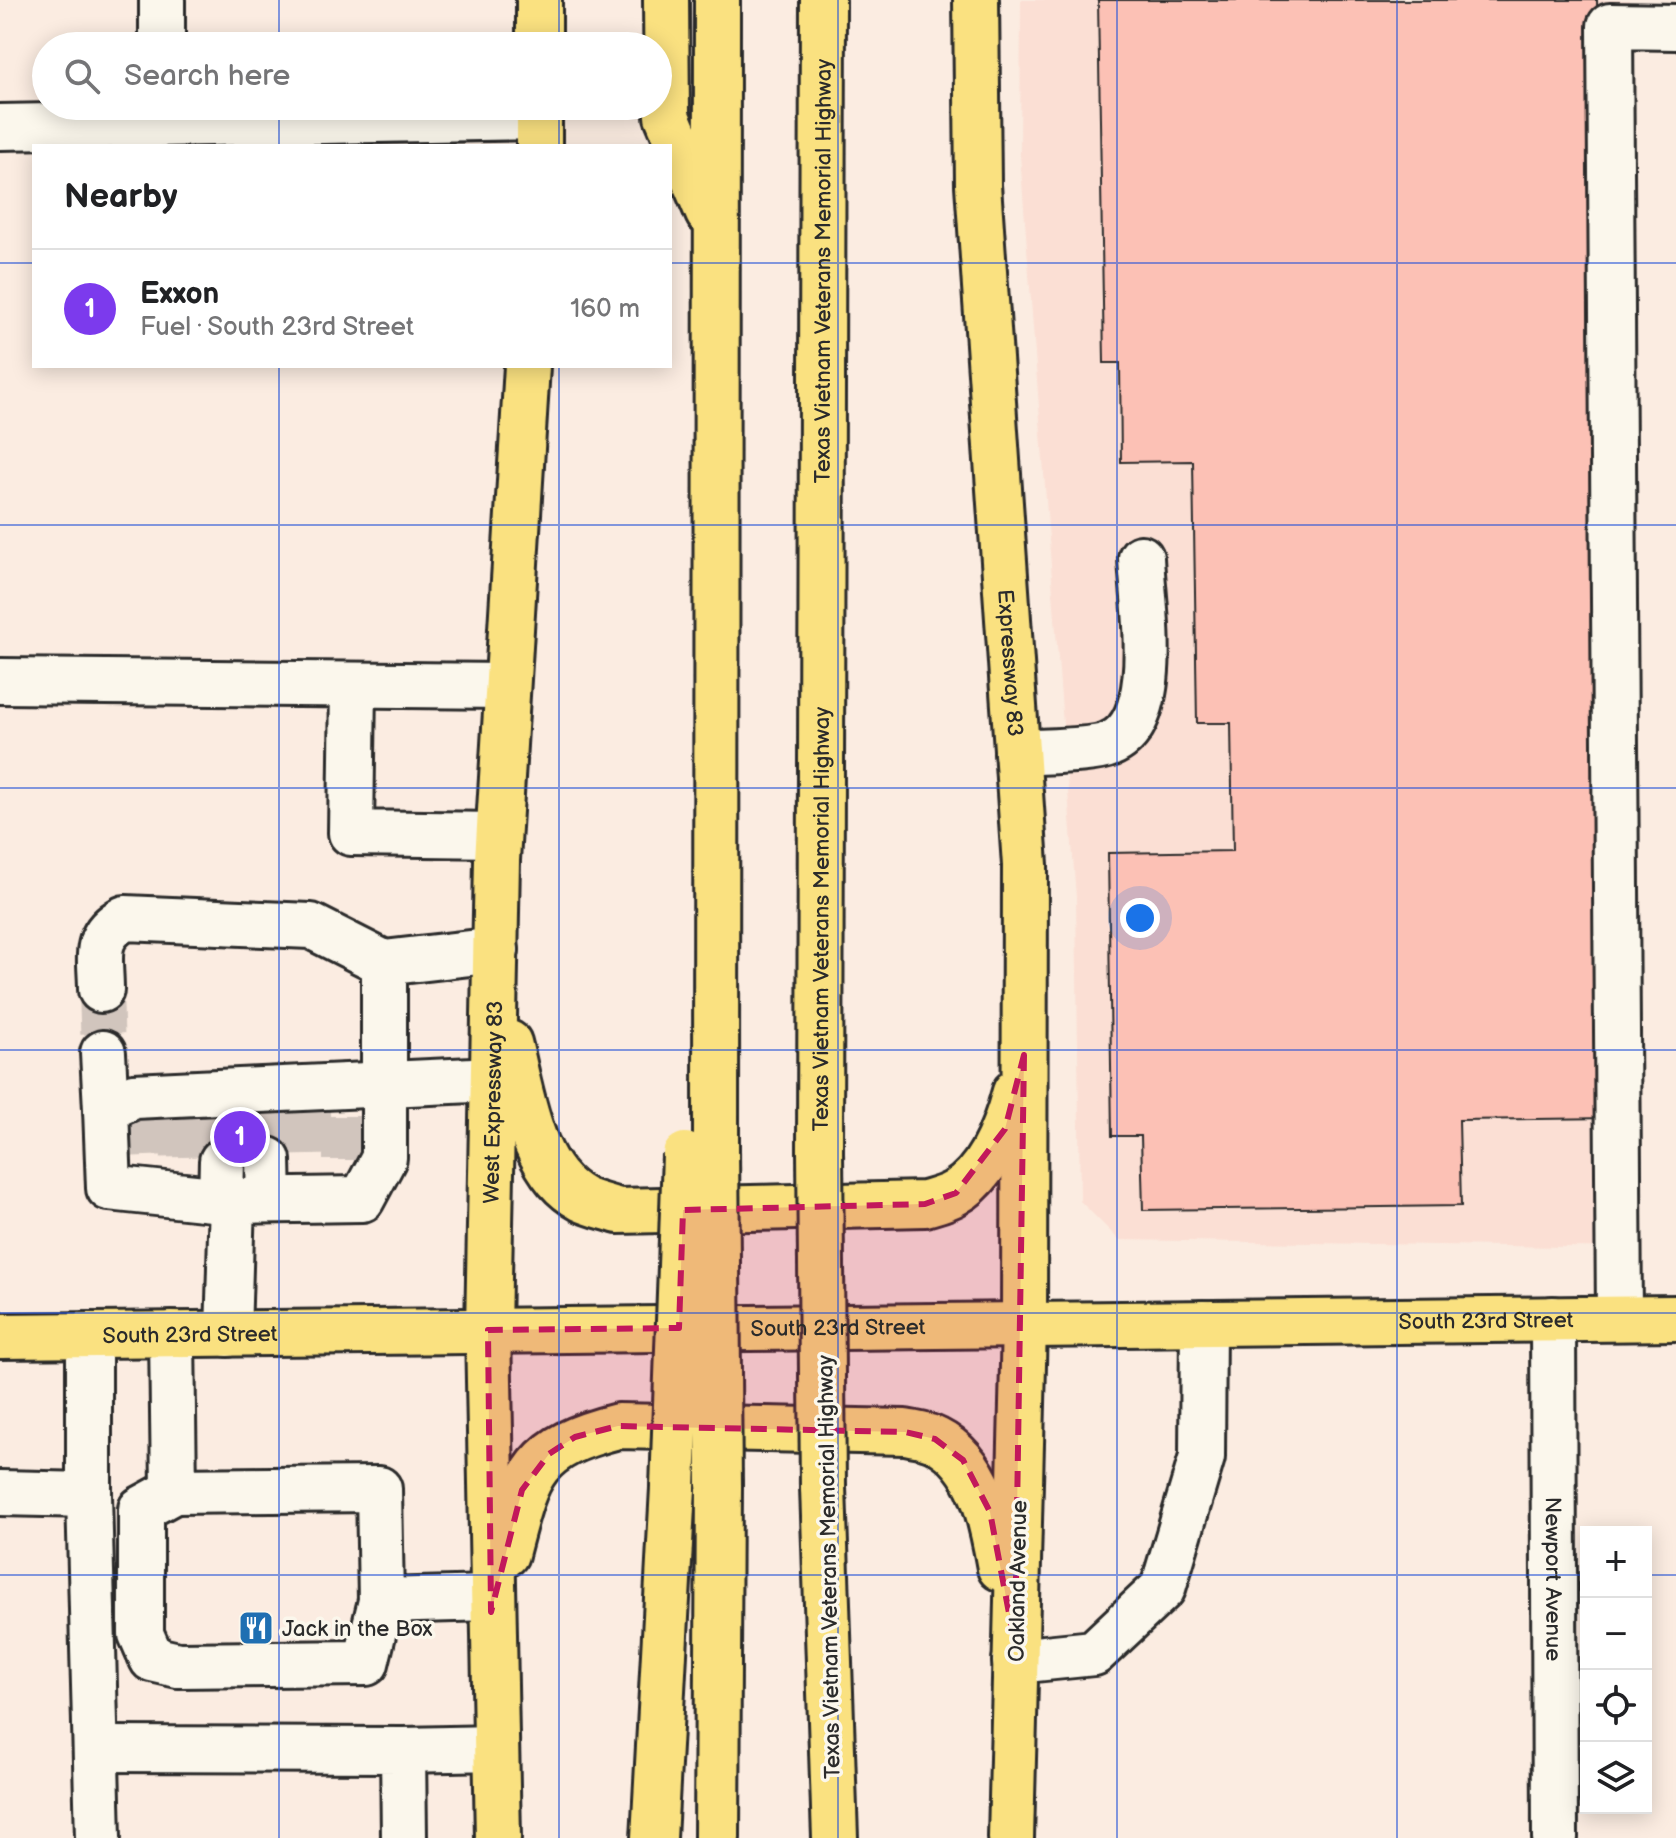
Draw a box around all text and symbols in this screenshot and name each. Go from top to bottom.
search box [32,32,672,120]
icon: search [60,54,104,98]
text: Search here [124,58,290,94]
street label: Texas Vietnam Veterans Memorial Highway [810,59,838,483]
text: Nearby [64,176,178,217]
text: Exxon [140,276,219,312]
text: 1 [85,294,95,325]
text: 160 m [570,294,640,325]
text: Fuel · South 23rd Street [140,312,414,343]
street label: Expressway 83 [991,588,1028,738]
street label: Texas Vietnam Veterans Memorial Highway [808,707,836,1131]
your location [1120,898,1160,938]
street label: West Expressway 83 [478,1000,509,1204]
pin: 1 [214,1107,266,1167]
street label: South 23rd Street [1398,1307,1574,1336]
street label: South 23rd Street [750,1314,926,1343]
street label: South 23rd Street [102,1321,278,1350]
street label: Texas Vietnam Veterans Memorial Highway [812,1355,847,1779]
street label: Newport Avenue [1539,1497,1566,1661]
street label: Oakland Avenue [1004,1500,1033,1662]
map controls [1580,1526,1652,1814]
button: + [1580,1526,1652,1598]
button: − [1580,1598,1652,1670]
restaurant icon: Jack in the Box [237,1609,275,1647]
place label: Jack in the Box [282,1616,433,1643]
button: locate [1580,1670,1652,1742]
button: layers [1580,1742,1652,1814]

